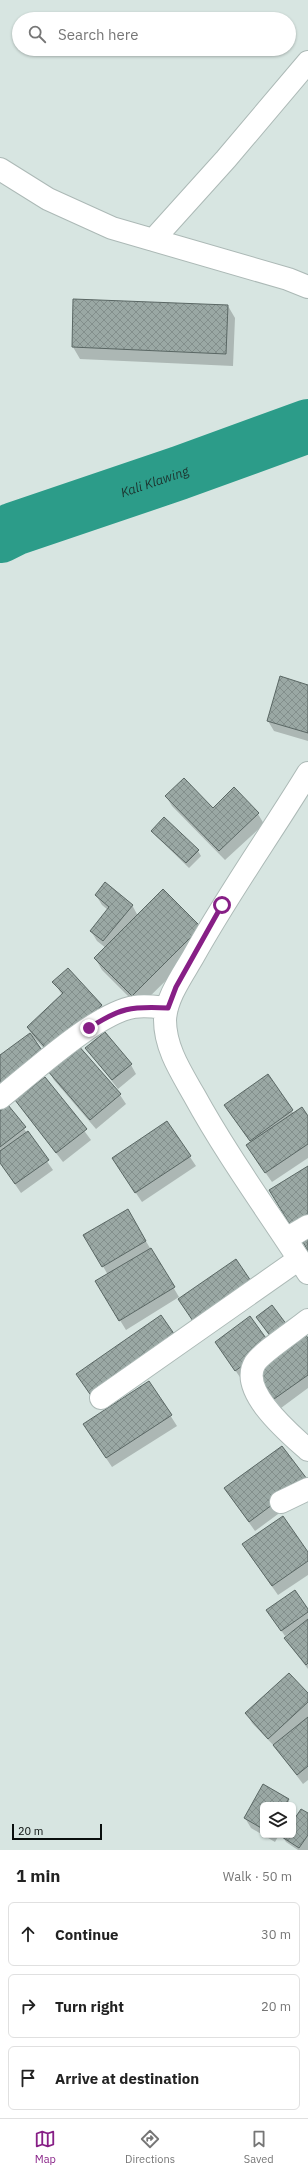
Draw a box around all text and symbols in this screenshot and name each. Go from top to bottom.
search box [12,12,296,56]
icon: search [26,23,48,45]
text: Search here [58,25,138,44]
water label: Kali Klawing [118,461,192,501]
route start [213,896,231,914]
route end [80,1019,98,1037]
map controls [260,1802,296,1838]
button: layers [260,1802,296,1838]
scale bar [12,1822,102,1841]
text: 20 m [18,1824,43,1838]
text: 1 min [16,1865,60,1887]
text: Walk · 50 m [223,1868,292,1885]
icon: ahead [17,1923,39,1945]
text: Continue [55,1925,119,1944]
text: 30 m [261,1926,291,1943]
icon: right [17,1995,39,2017]
text: Turn right [55,1997,124,2016]
text: 20 m [261,1998,291,2015]
icon: arrive [17,2067,39,2089]
text: Arrive at destination [55,2069,199,2088]
tab: Map [34,2128,56,2166]
tab: Directions [125,2128,175,2166]
tab: Saved [244,2128,274,2166]

